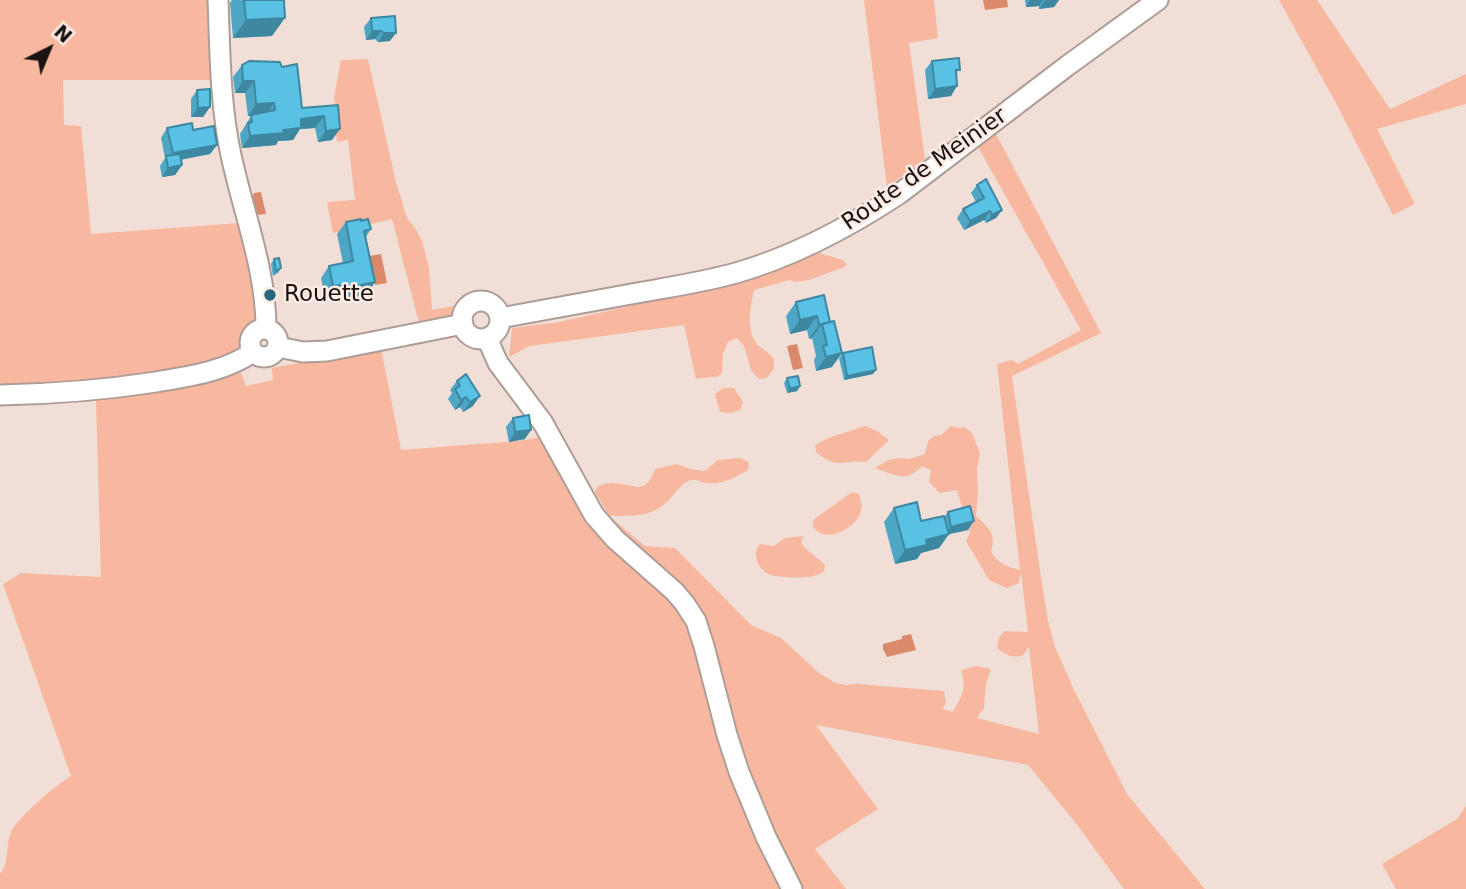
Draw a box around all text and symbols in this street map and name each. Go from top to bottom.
north arrow [14,14,84,84]
text: N [50,20,77,47]
street label: Route de Meinier [837,103,1013,237]
place label: Rouette [284,281,374,309]
marker: Rouette [262,287,278,303]

